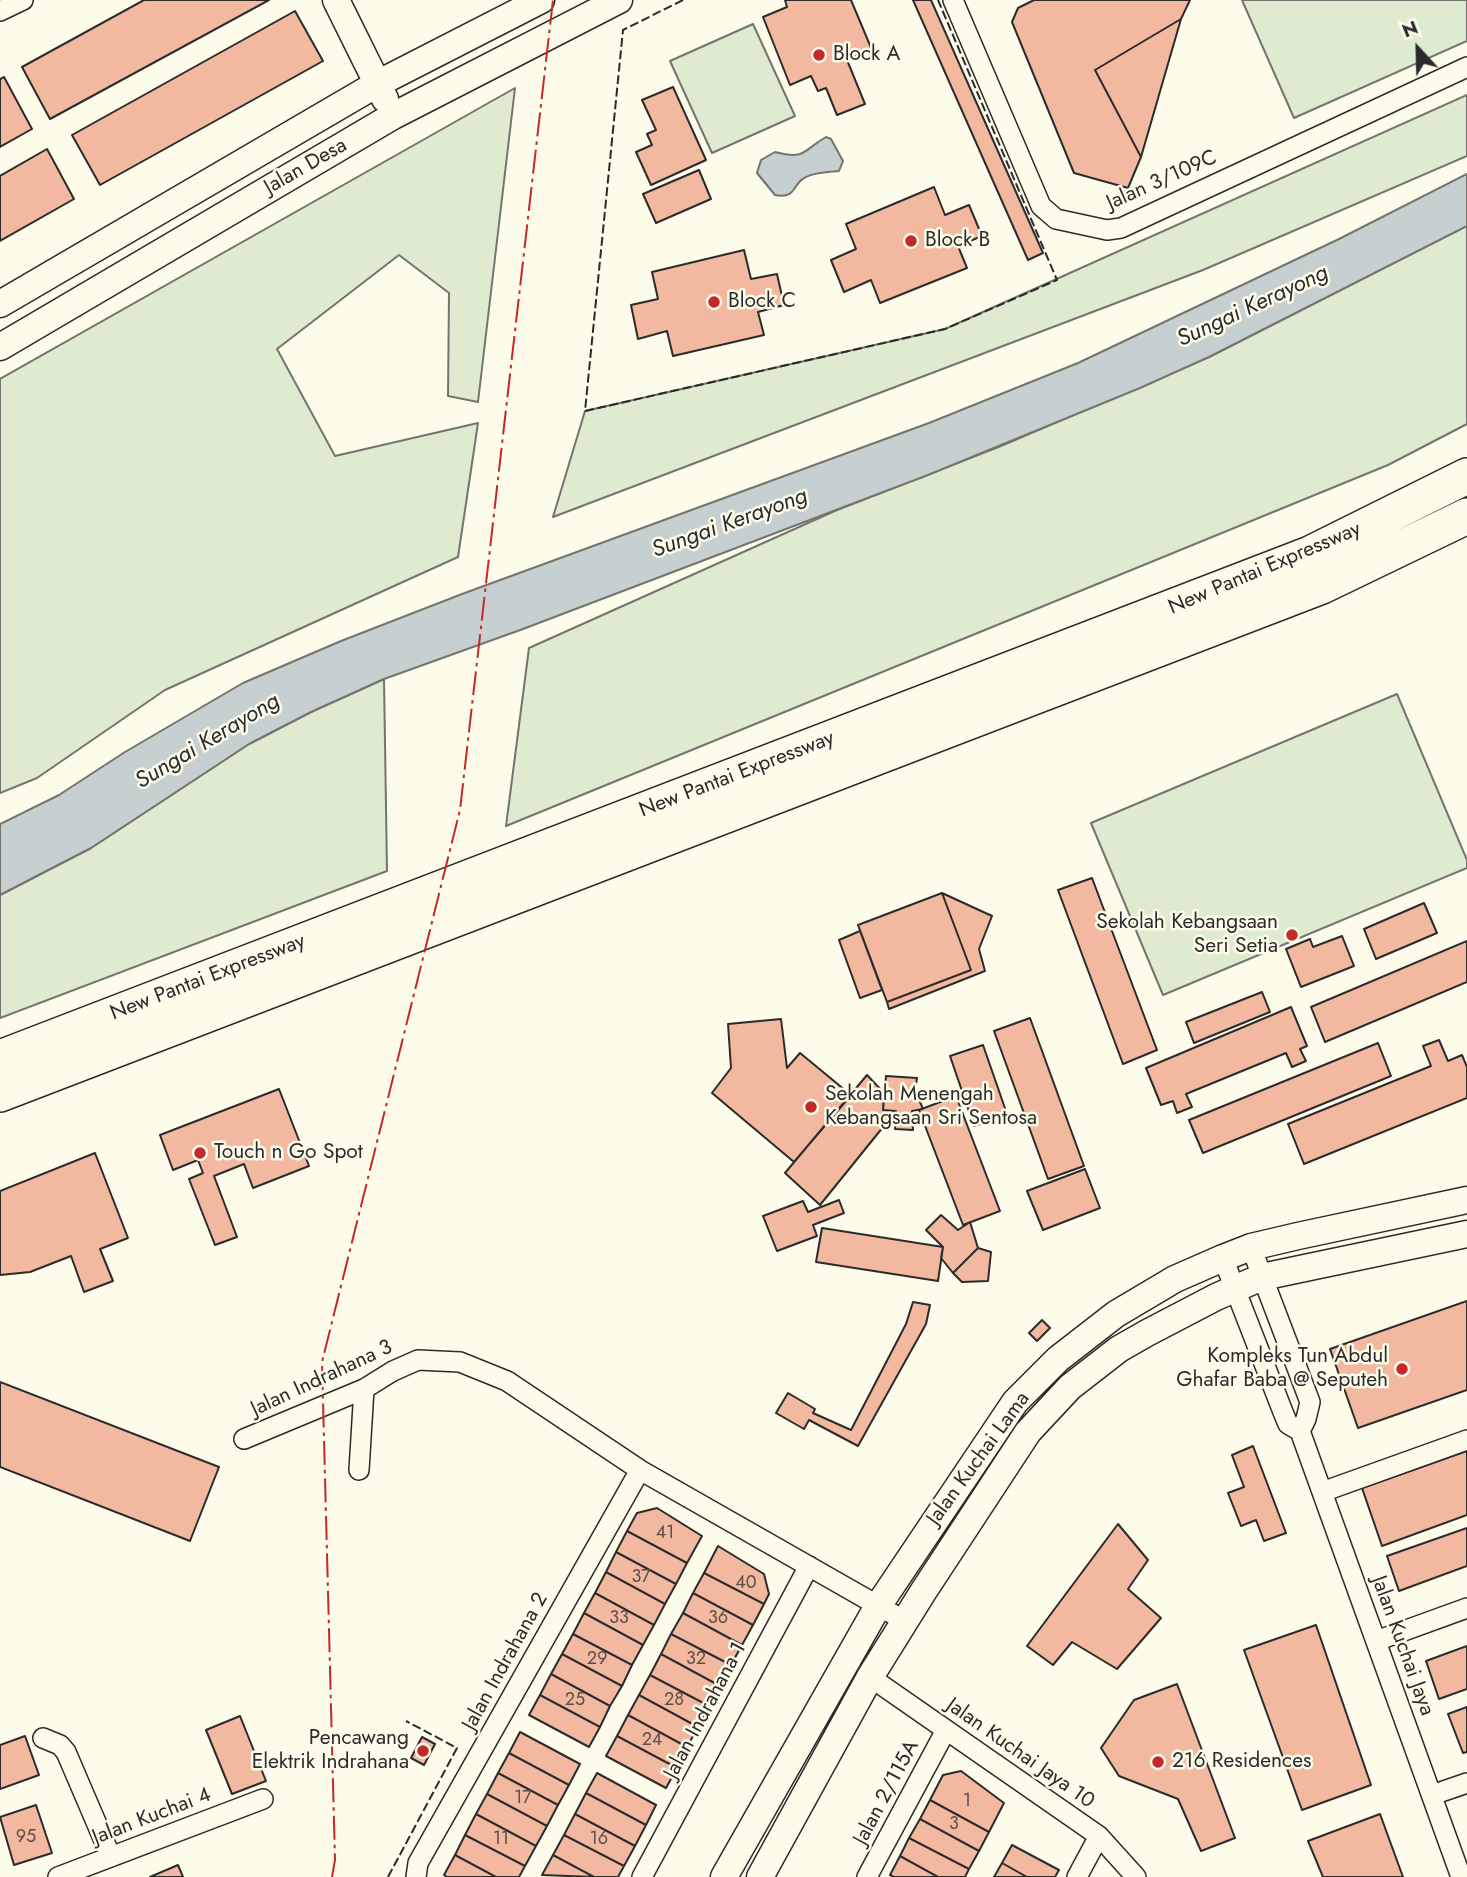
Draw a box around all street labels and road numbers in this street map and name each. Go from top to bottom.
street label: Jalan Desa [260,133,352,201]
street label: Jalan 3/109C [1103,146,1221,216]
street label: New Pantai Expressway [1165,517,1365,621]
street label: New Pantai Expressway [636,726,838,824]
street label: New Pantai Expressway [107,929,309,1027]
street label: Jalan Indrahana 3 [247,1335,397,1423]
street label: Jalan Kuchai Lama [922,1387,1036,1531]
street label: Jalan Kuchai Jaya [1365,1573,1439,1719]
street label: Jalan Indrahana 2 [458,1589,554,1735]
street label: Jalan Indrahana 1 [659,1638,753,1784]
street label: Jalan Kuchai Jaya 10 [941,1693,1099,1815]
street label: Jalan 2/115A [849,1736,925,1850]
street label: Jalan Kuchai 4 [89,1783,215,1851]

